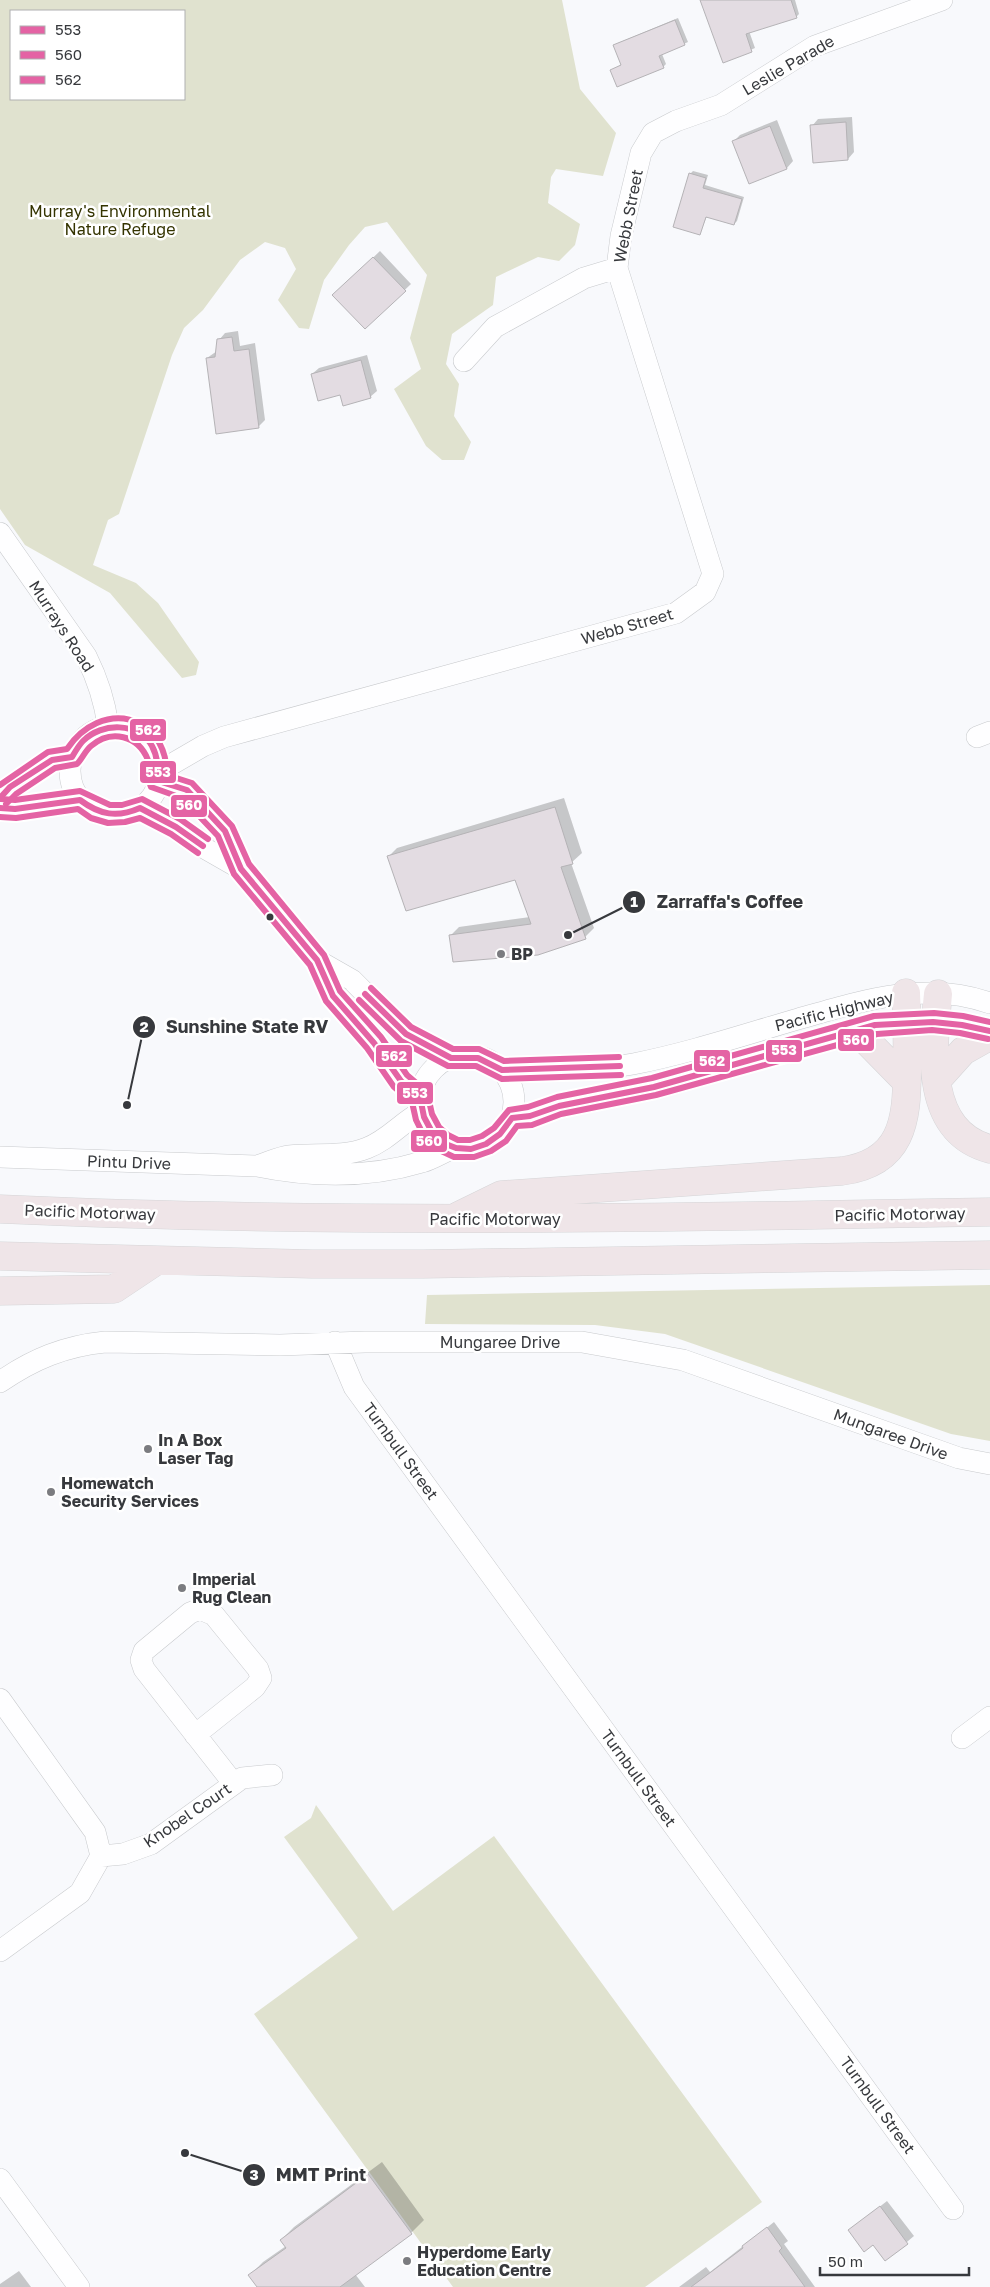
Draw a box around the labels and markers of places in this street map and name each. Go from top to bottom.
callout: Zarraffa's Coffee [622,885,813,918]
unlabelled marker [265,912,275,922]
place label: BP [511,944,533,964]
marker: BP [495,948,507,960]
callout: Sunshine State RV [131,1011,338,1044]
place label: In A Box Laser Tag [158,1430,234,1468]
marker: In A Box Laser Tag [142,1443,154,1455]
place label: Homewatch Security Services [61,1473,199,1511]
marker: Homewatch Security Services [45,1486,57,1498]
place label: Imperial Rug Clean [192,1569,271,1607]
marker: Imperial Rug Clean [176,1582,188,1594]
callout: MMT Print [241,2158,376,2191]
place label: Hyperdome Early Education Centre [417,2242,551,2280]
marker: Hyperdome Early Education Centre [401,2255,413,2267]

